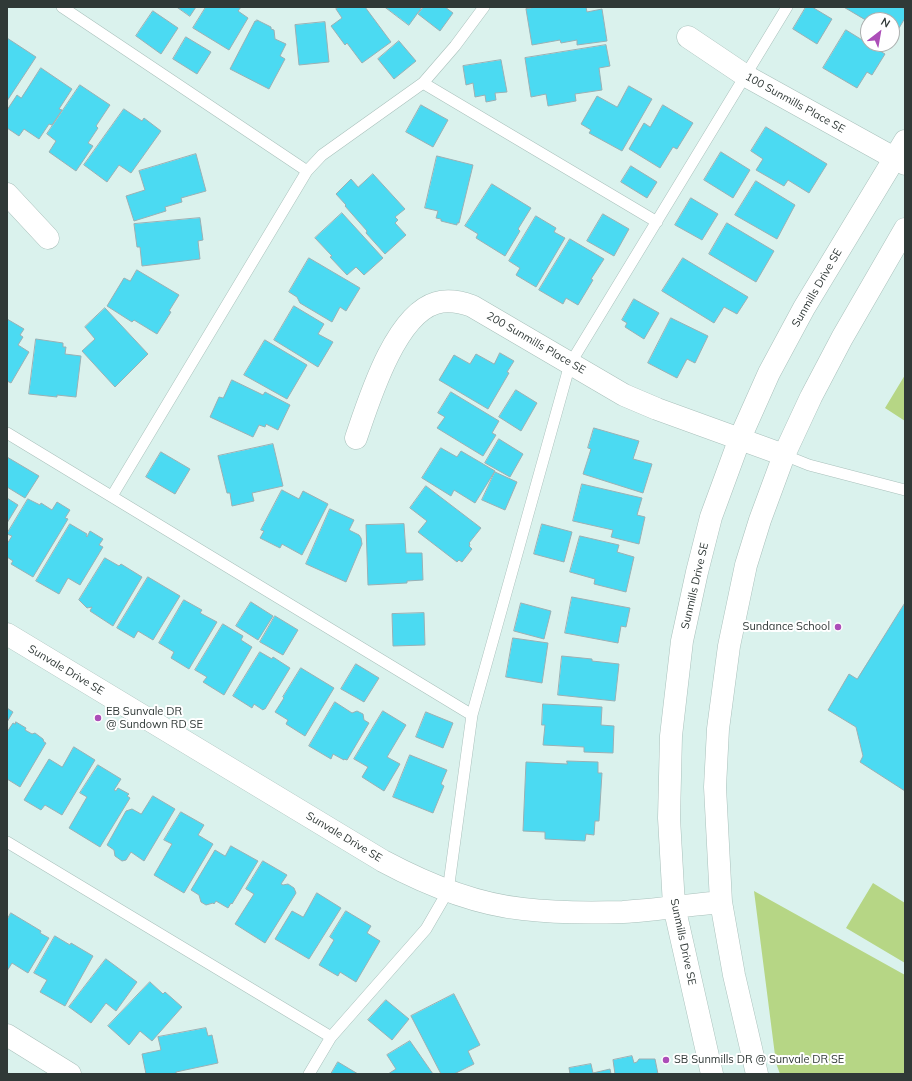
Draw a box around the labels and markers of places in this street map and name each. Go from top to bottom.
place label: Sundance School [743,620,830,634]
marker: Sundance School [833,622,843,632]
place label: EB Sunvale DR @ Sundown RD SE [106,705,203,731]
marker: EB Sunvale DR @ Sundown RD SE [93,713,103,723]
place label: SB Sunmills DR @ Sunvale DR SE [674,1053,844,1067]
marker: SB Sunmills DR @ Sunvale DR SE [661,1055,671,1065]

